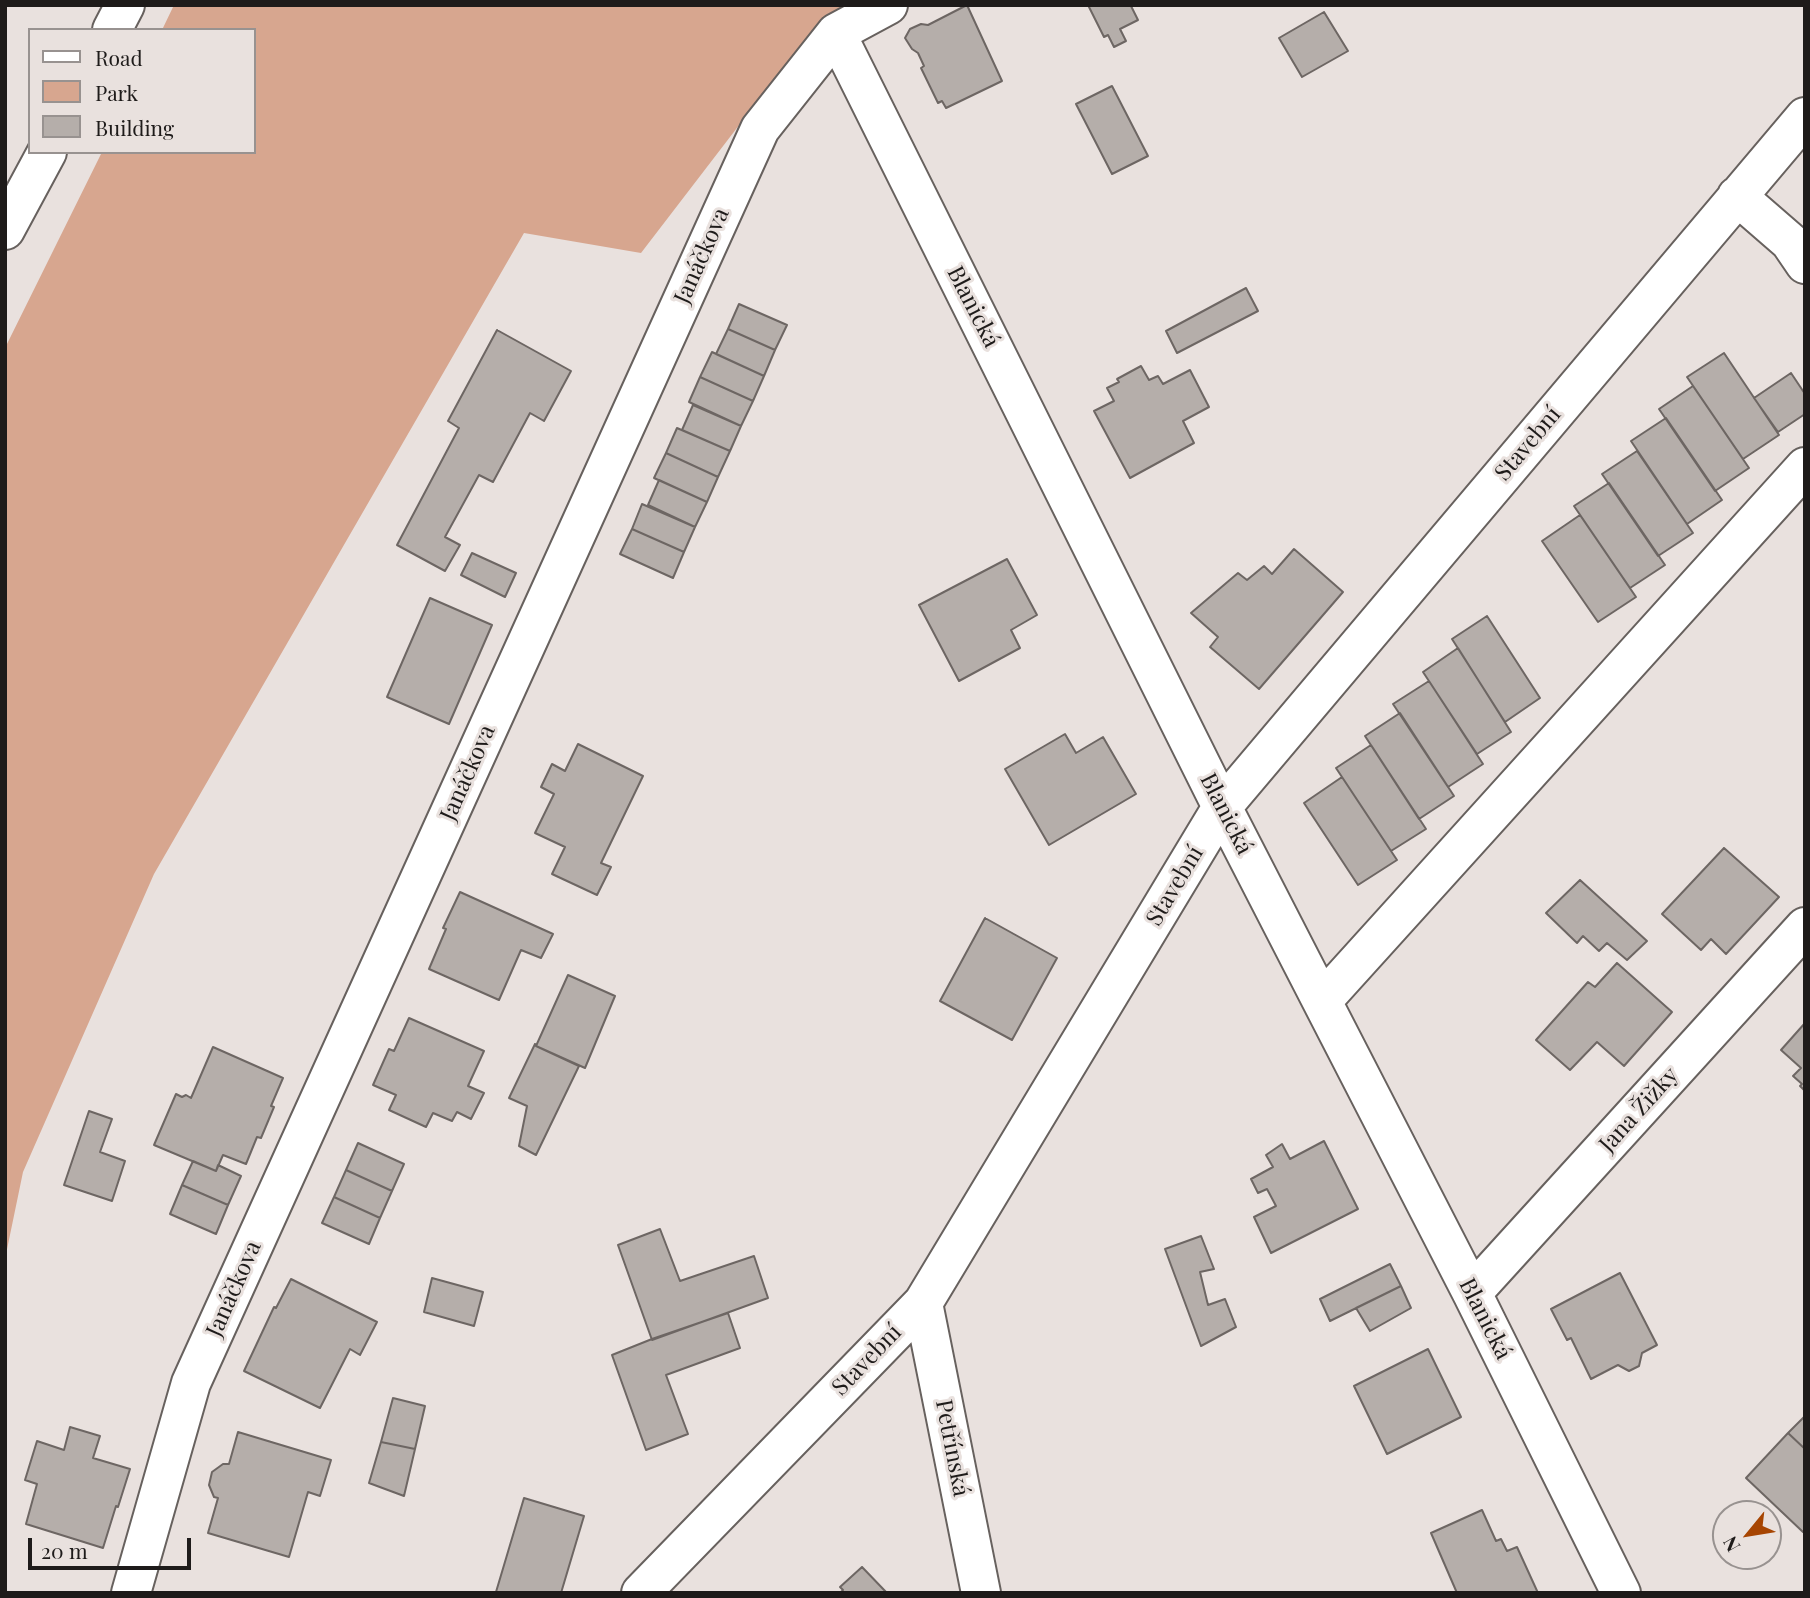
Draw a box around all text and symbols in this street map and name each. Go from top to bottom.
legend [28,28,256,154]
text: Road [95,43,143,71]
text: Park [95,78,138,106]
text: Building [95,113,174,141]
street label: Janáčkova [669,204,735,308]
street label: Blanická [941,262,1005,352]
street label: Stavební [1489,401,1567,487]
street label: Janáčkova [435,721,501,825]
street label: Blanická [1194,769,1258,859]
street label: Stavební [1141,841,1209,931]
street label: Jana Žižky [1594,1062,1684,1158]
street label: Janáčkova [201,1237,267,1341]
street label: Blanická [1453,1274,1517,1364]
street label: Stavební [827,1319,907,1401]
street label: Petřínská [929,1397,975,1499]
north arrow [1712,1500,1782,1570]
scale bar [32,1524,194,1568]
text: N [1716,1532,1745,1557]
text: 20 m [41,1536,88,1564]

